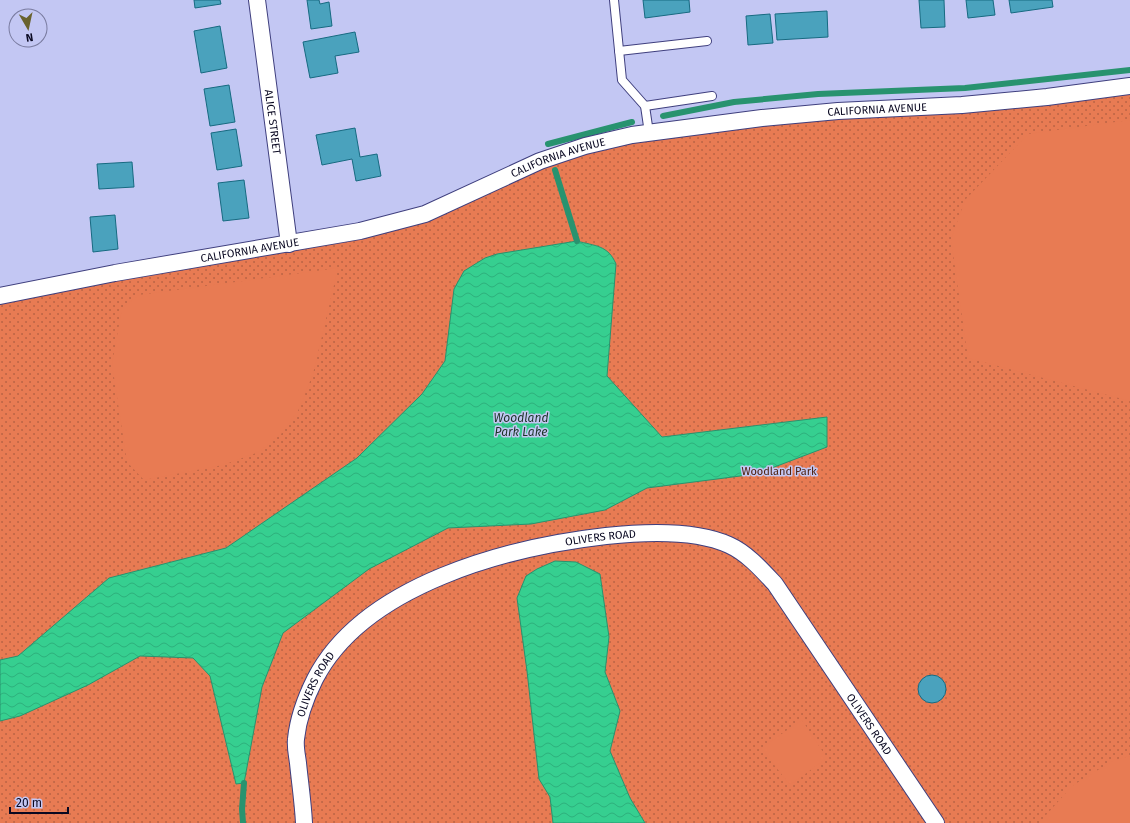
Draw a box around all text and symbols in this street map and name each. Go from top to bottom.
north arrow [8,8,48,48]
text: N [25,30,34,44]
street label: ALICE STREET [262,89,284,156]
street label: CALIFORNIA AVENUE [827,100,927,118]
street label: CALIFORNIA AVENUE [509,135,607,180]
street label: CALIFORNIA AVENUE [200,235,300,265]
water label: Woodland Park Lake [494,411,548,439]
park label: Woodland Park [741,465,817,478]
street label: OLIVERS ROAD [564,527,636,548]
street label: OLIVERS ROAD [294,649,337,718]
street label: OLIVERS ROAD [844,691,895,757]
scale bar [10,789,68,815]
text: 20 m [16,796,42,810]

